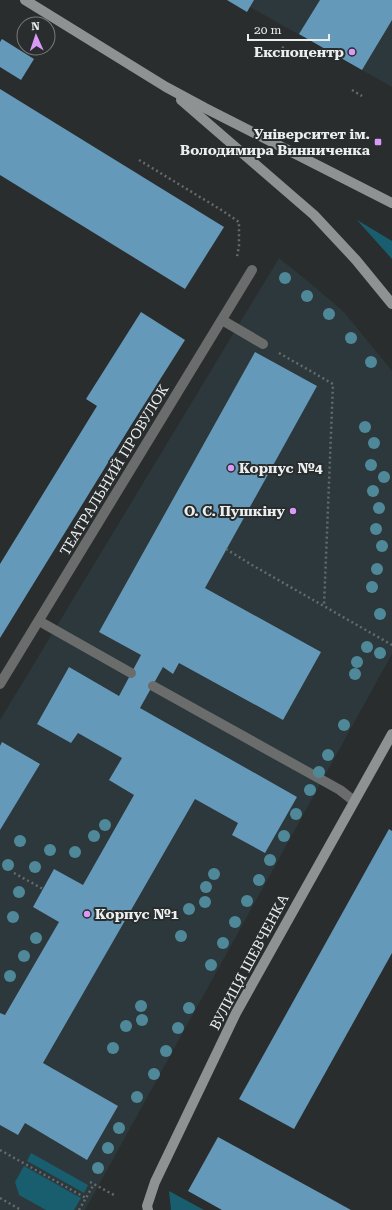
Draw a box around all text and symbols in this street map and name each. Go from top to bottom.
north arrow [16,16,56,56]
scale bar [248,16,329,42]
text: N [31,20,41,33]
text: 20 m [254,23,281,37]
place label: Експоцентр [254,44,344,60]
marker: Експоцентр [347,47,357,57]
place label: Університет ім. Володимира Винниченка [180,126,371,158]
marker: Університет ім. Володимира Винниченка [373,137,383,147]
street label: ТЕАТРАЛЬНИЙ ПРОВУЛОК [56,382,172,558]
place label: Корпус №4 [239,460,323,476]
marker: Корпус №4 [226,463,236,473]
place label: О. С. Пушкіну [184,503,286,519]
marker: О. С. Пушкіну [288,506,298,516]
street label: ВУЛИЦЯ ШЕВЧЕНКА [206,891,292,1033]
place label: Корпус №1 [95,906,179,922]
marker: Корпус №1 [82,909,92,919]

